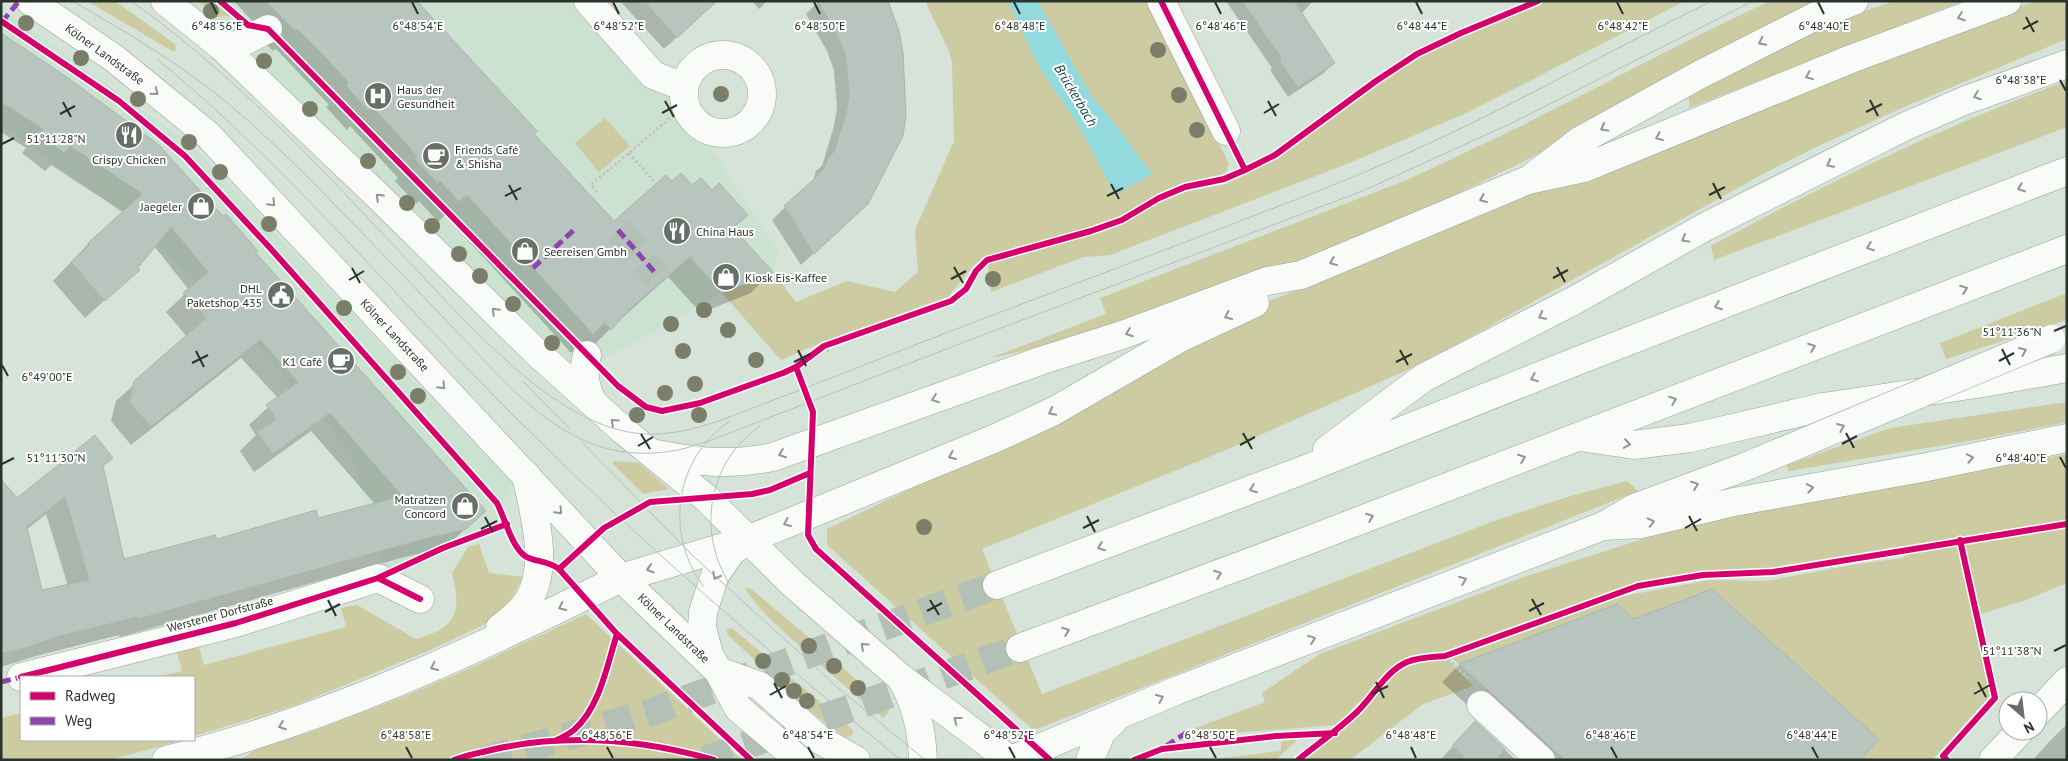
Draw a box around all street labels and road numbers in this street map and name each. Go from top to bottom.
street label: Kölner Landstraße [63,20,147,88]
street label: Kölner Landstraße [357,296,433,374]
street label: Kölner Landstraße [635,590,713,666]
street label: Werstener Dorfstraße [165,593,275,635]

